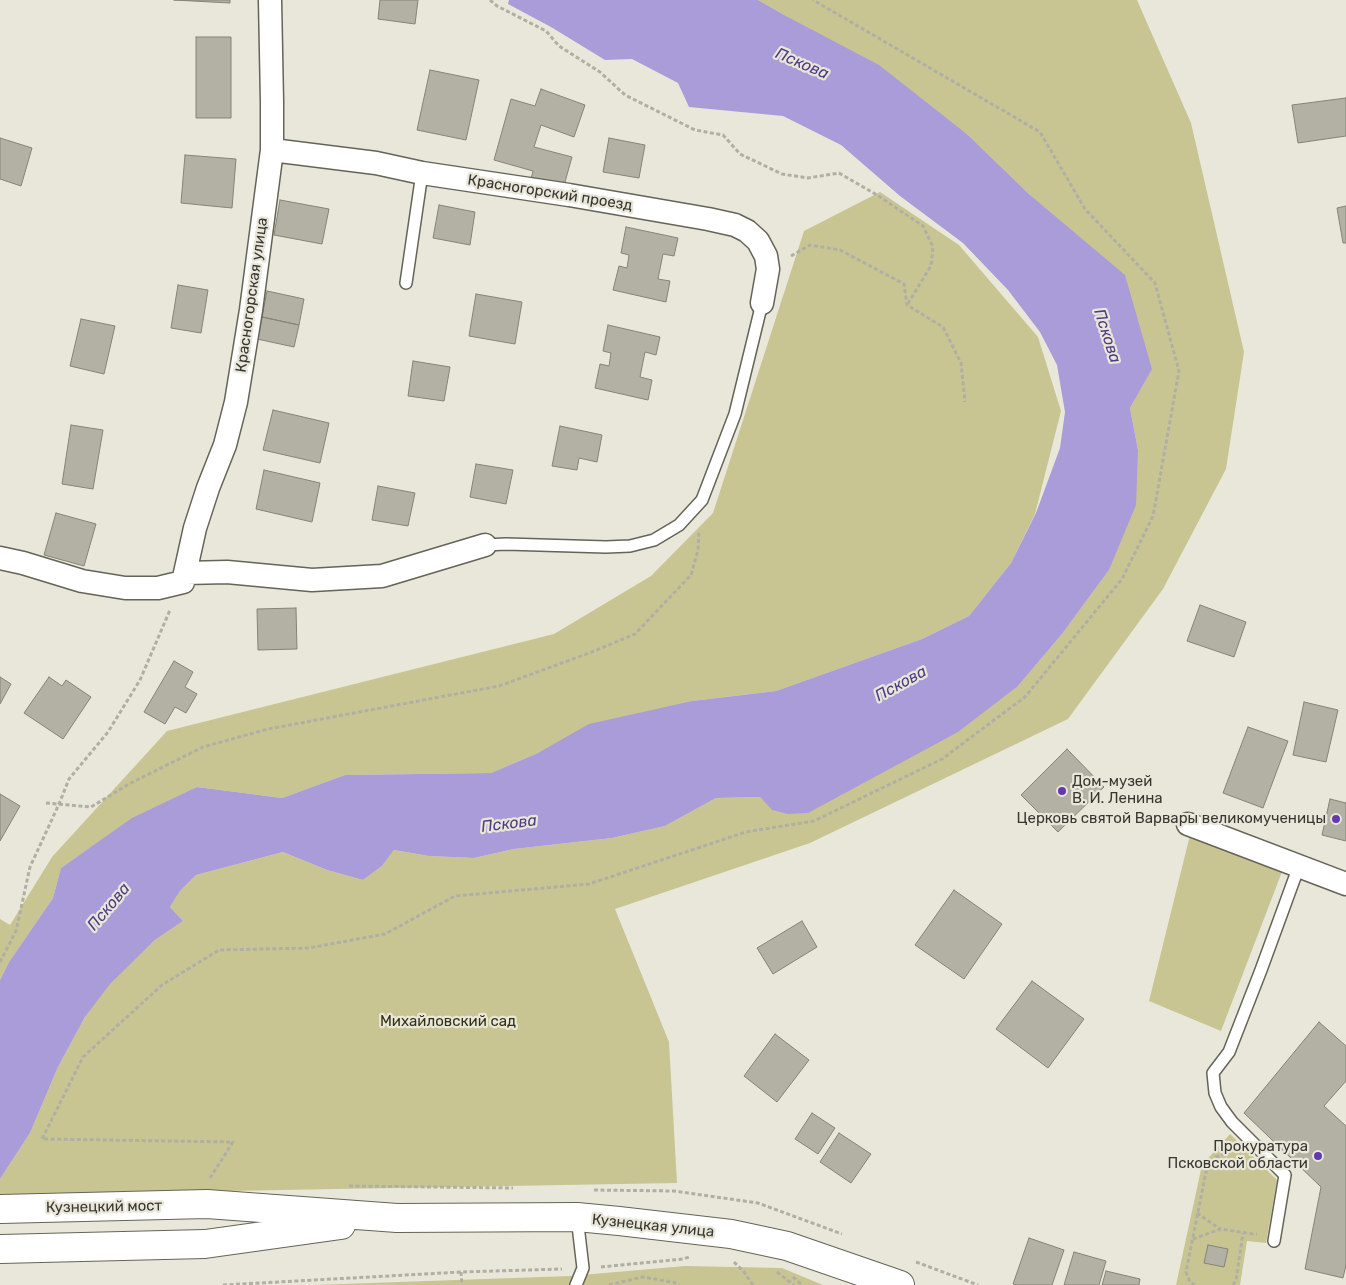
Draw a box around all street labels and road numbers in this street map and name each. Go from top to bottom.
street label: Красногорский проезд [466,171,634,215]
street label: Красногорская улица [232,216,272,374]
street label: Кузнецкий мост [46,1197,162,1217]
street label: Кузнецкая улица [591,1211,715,1241]

